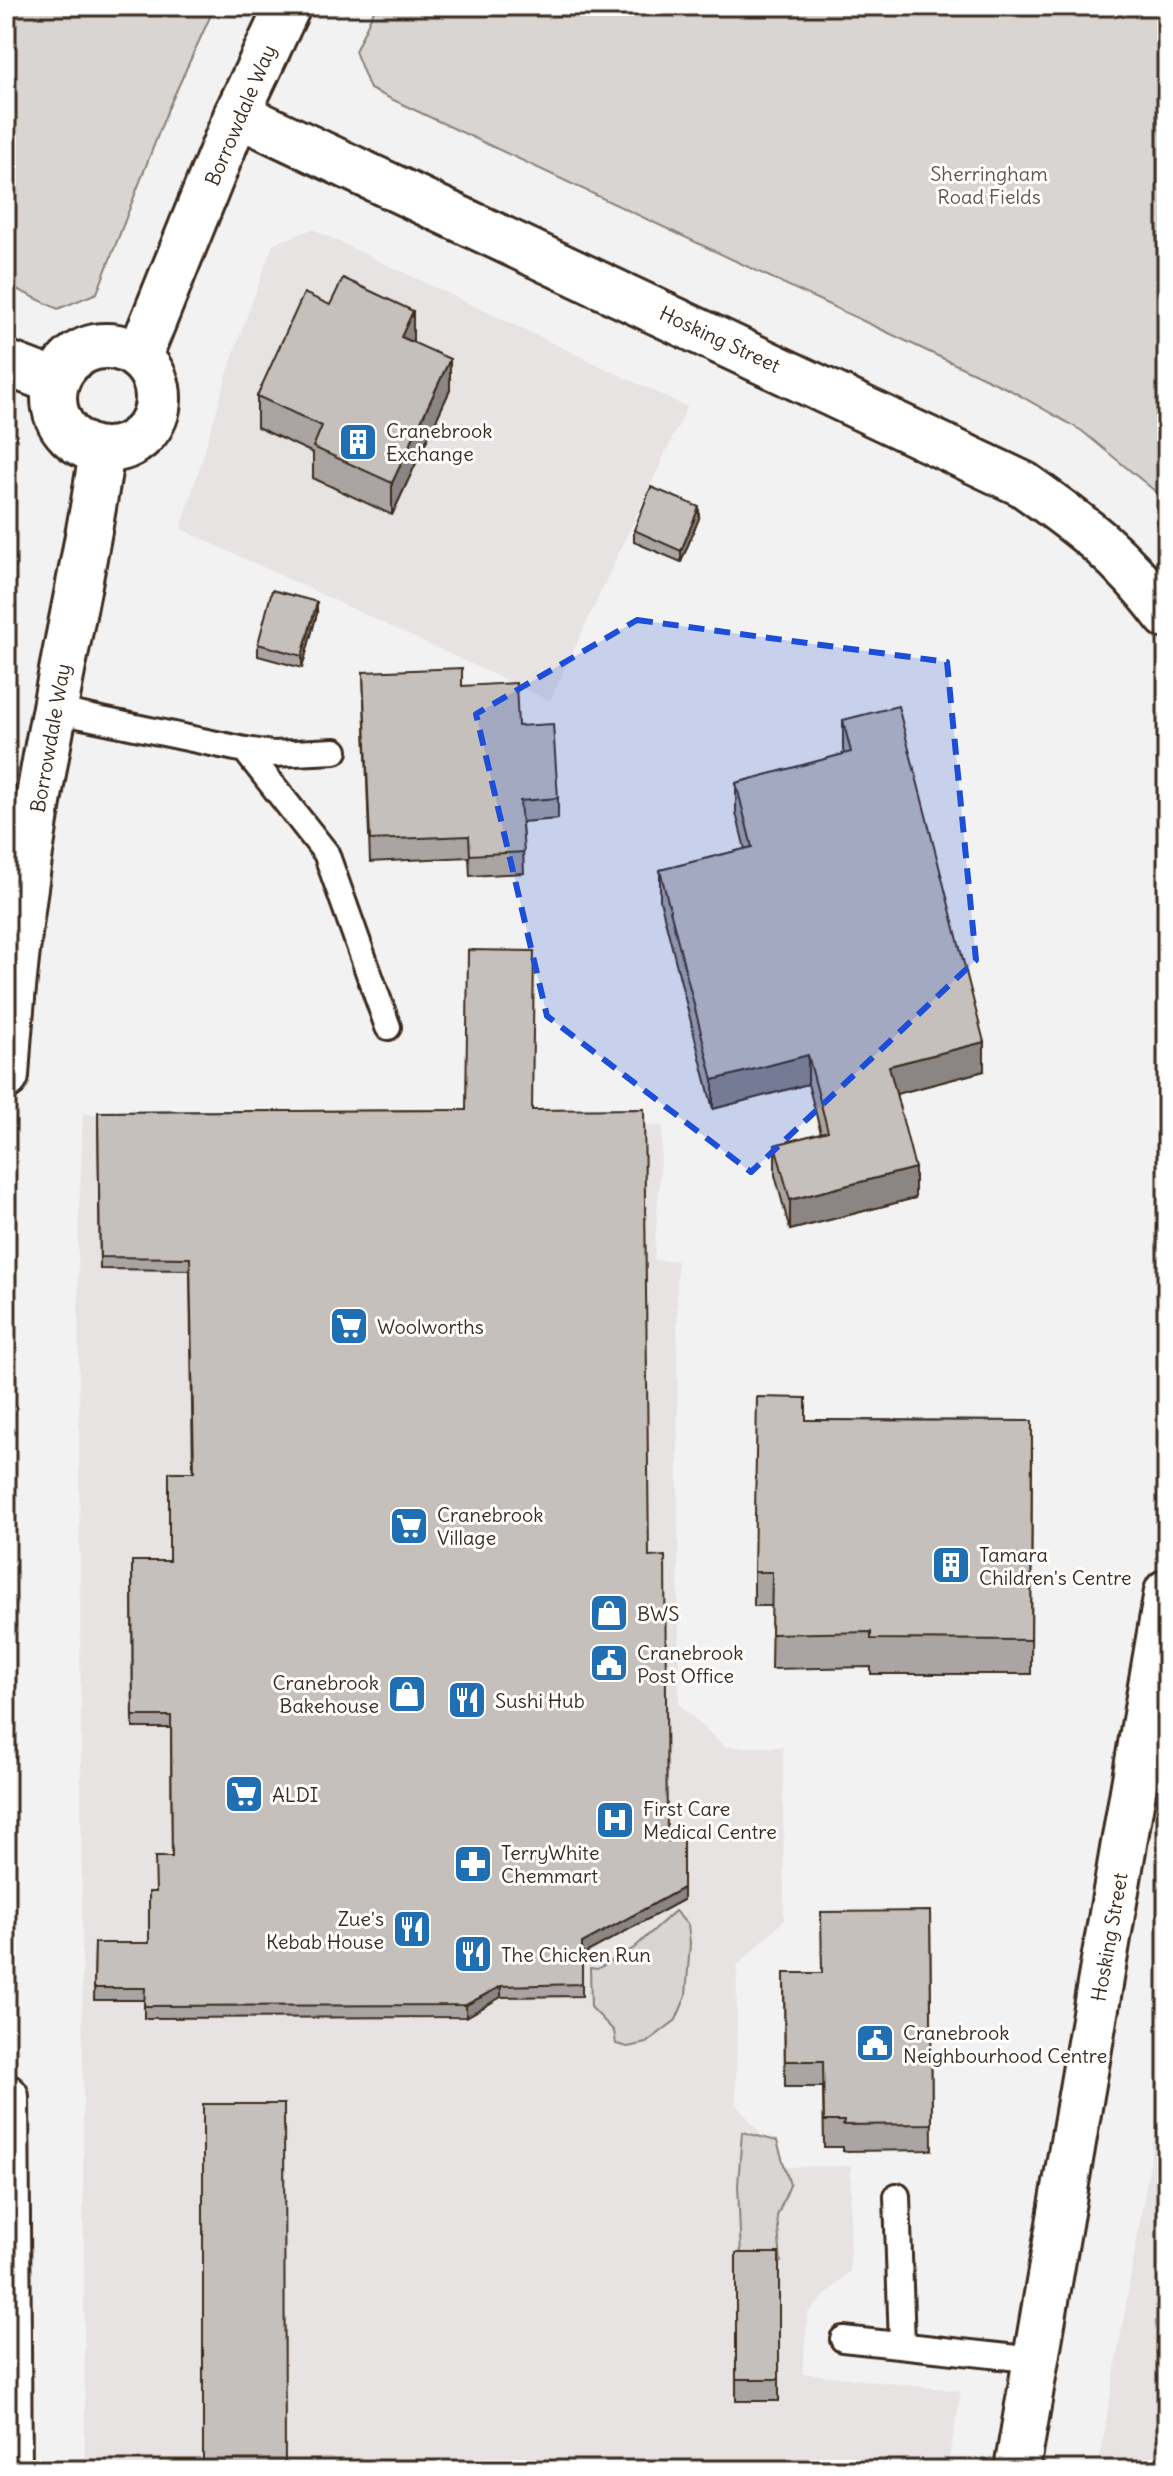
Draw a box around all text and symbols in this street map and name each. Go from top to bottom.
street label: Borrowdale Way [199,41,281,189]
park label: Sherringham Road Fields [930,161,1048,209]
street label: Hosking Street [656,300,785,378]
place label: Cranebrook Exchange [386,418,492,466]
building icon: Cranebrook Exchange [337,421,379,463]
street label: Borrowdale Way [25,662,75,814]
supermarket icon: Woolworths [328,1305,370,1347]
place label: Woolworths [377,1314,484,1339]
place label: Cranebrook Village [437,1502,543,1550]
supermarket icon: Cranebrook Village [388,1505,430,1547]
place label: Tamara Children's Centre [979,1542,1132,1590]
building icon: Tamara Children's Centre [930,1544,972,1586]
shop icon: BWS [588,1592,630,1634]
place label: BWS [637,1601,679,1626]
place label: Cranebrook Post Office [637,1640,743,1688]
public building icon: Cranebrook Post Office [588,1642,630,1684]
place label: Cranebrook Bakehouse [273,1670,379,1718]
shop icon: Cranebrook Bakehouse [386,1673,428,1715]
restaurant icon: Sushi Hub [446,1679,488,1721]
place label: Sushi Hub [495,1688,585,1713]
supermarket icon: ALDI [223,1773,265,1815]
place label: ALDI [272,1782,318,1807]
place label: First Care Medical Centre [643,1796,777,1844]
hospital icon: First Care Medical Centre [594,1799,636,1841]
place label: TerryWhite Chemmart [501,1840,599,1888]
pharmacy icon: TerryWhite Chemmart [452,1843,494,1885]
street label: Hosking Street [1085,1870,1133,2003]
place label: Zue's Kebab House [266,1906,384,1954]
restaurant icon: Zue's Kebab House [391,1908,433,1950]
restaurant icon: The Chicken Run [452,1933,494,1975]
place label: The Chicken Run [501,1942,651,1967]
place label: Cranebrook Neighbourhood Centre [903,2020,1107,2068]
public building icon: Cranebrook Neighbourhood Centre [854,2022,896,2064]

